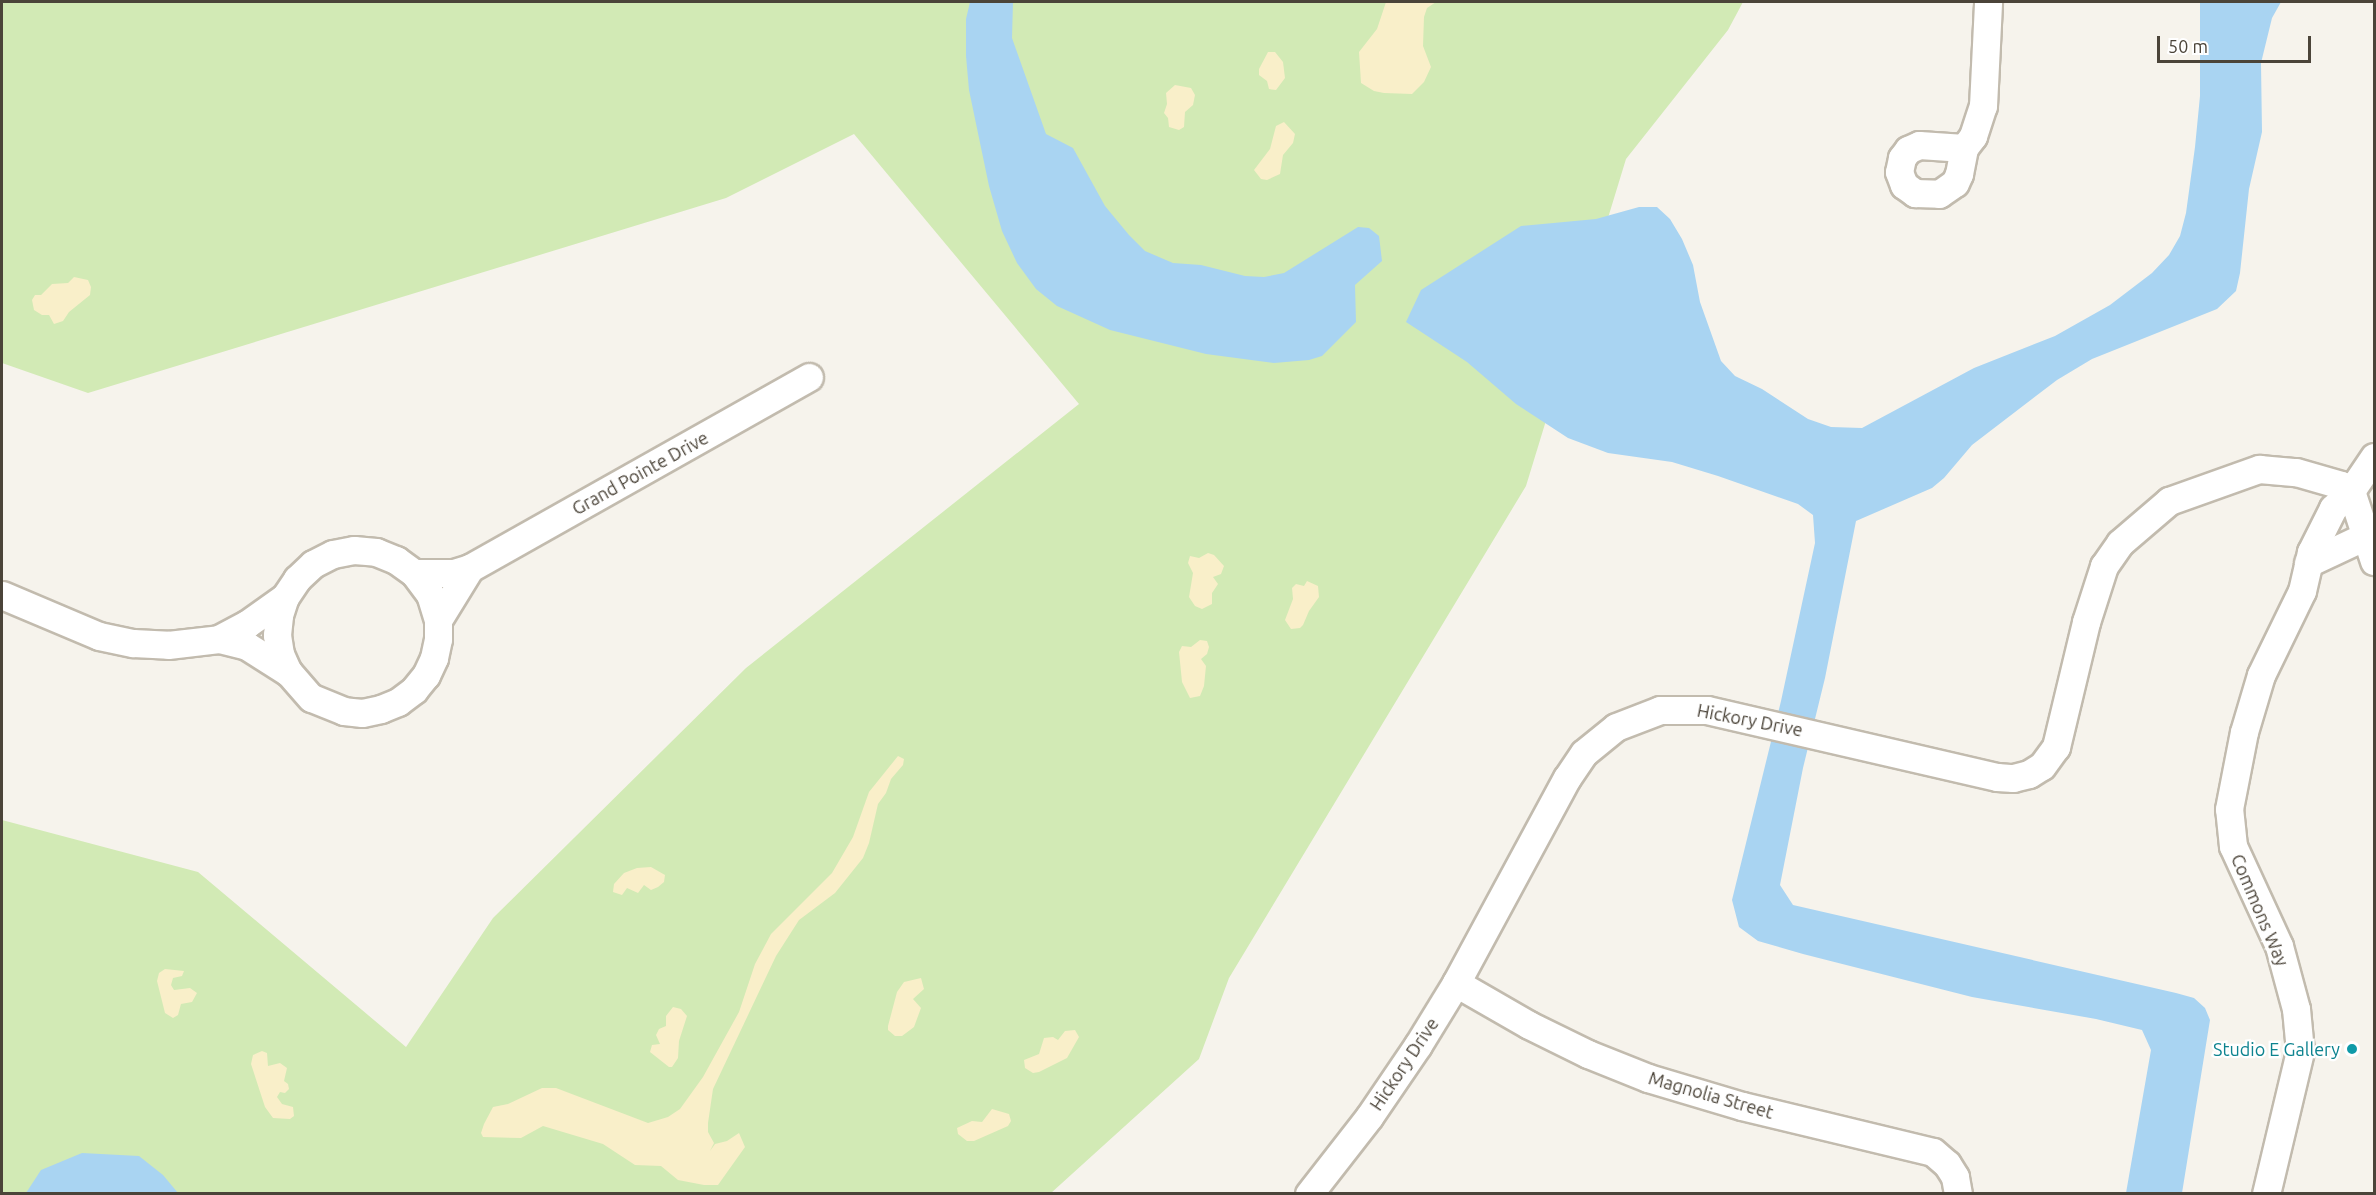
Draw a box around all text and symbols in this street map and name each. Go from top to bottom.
scale bar [2160,24,2314,62]
text: 50 m [2168,36,2208,56]
street label: Grand Pointe Drive [568,427,712,519]
street label: Hickory Drive [1695,699,1805,741]
street label: Commons Way [2227,851,2293,969]
street label: Hickory Drive [1365,1014,1443,1114]
place label: Studio E Gallery [2213,1038,2340,1060]
marker: Studio E Gallery [2345,1042,2359,1056]
street label: Magnolia Street [1646,1067,1776,1123]

